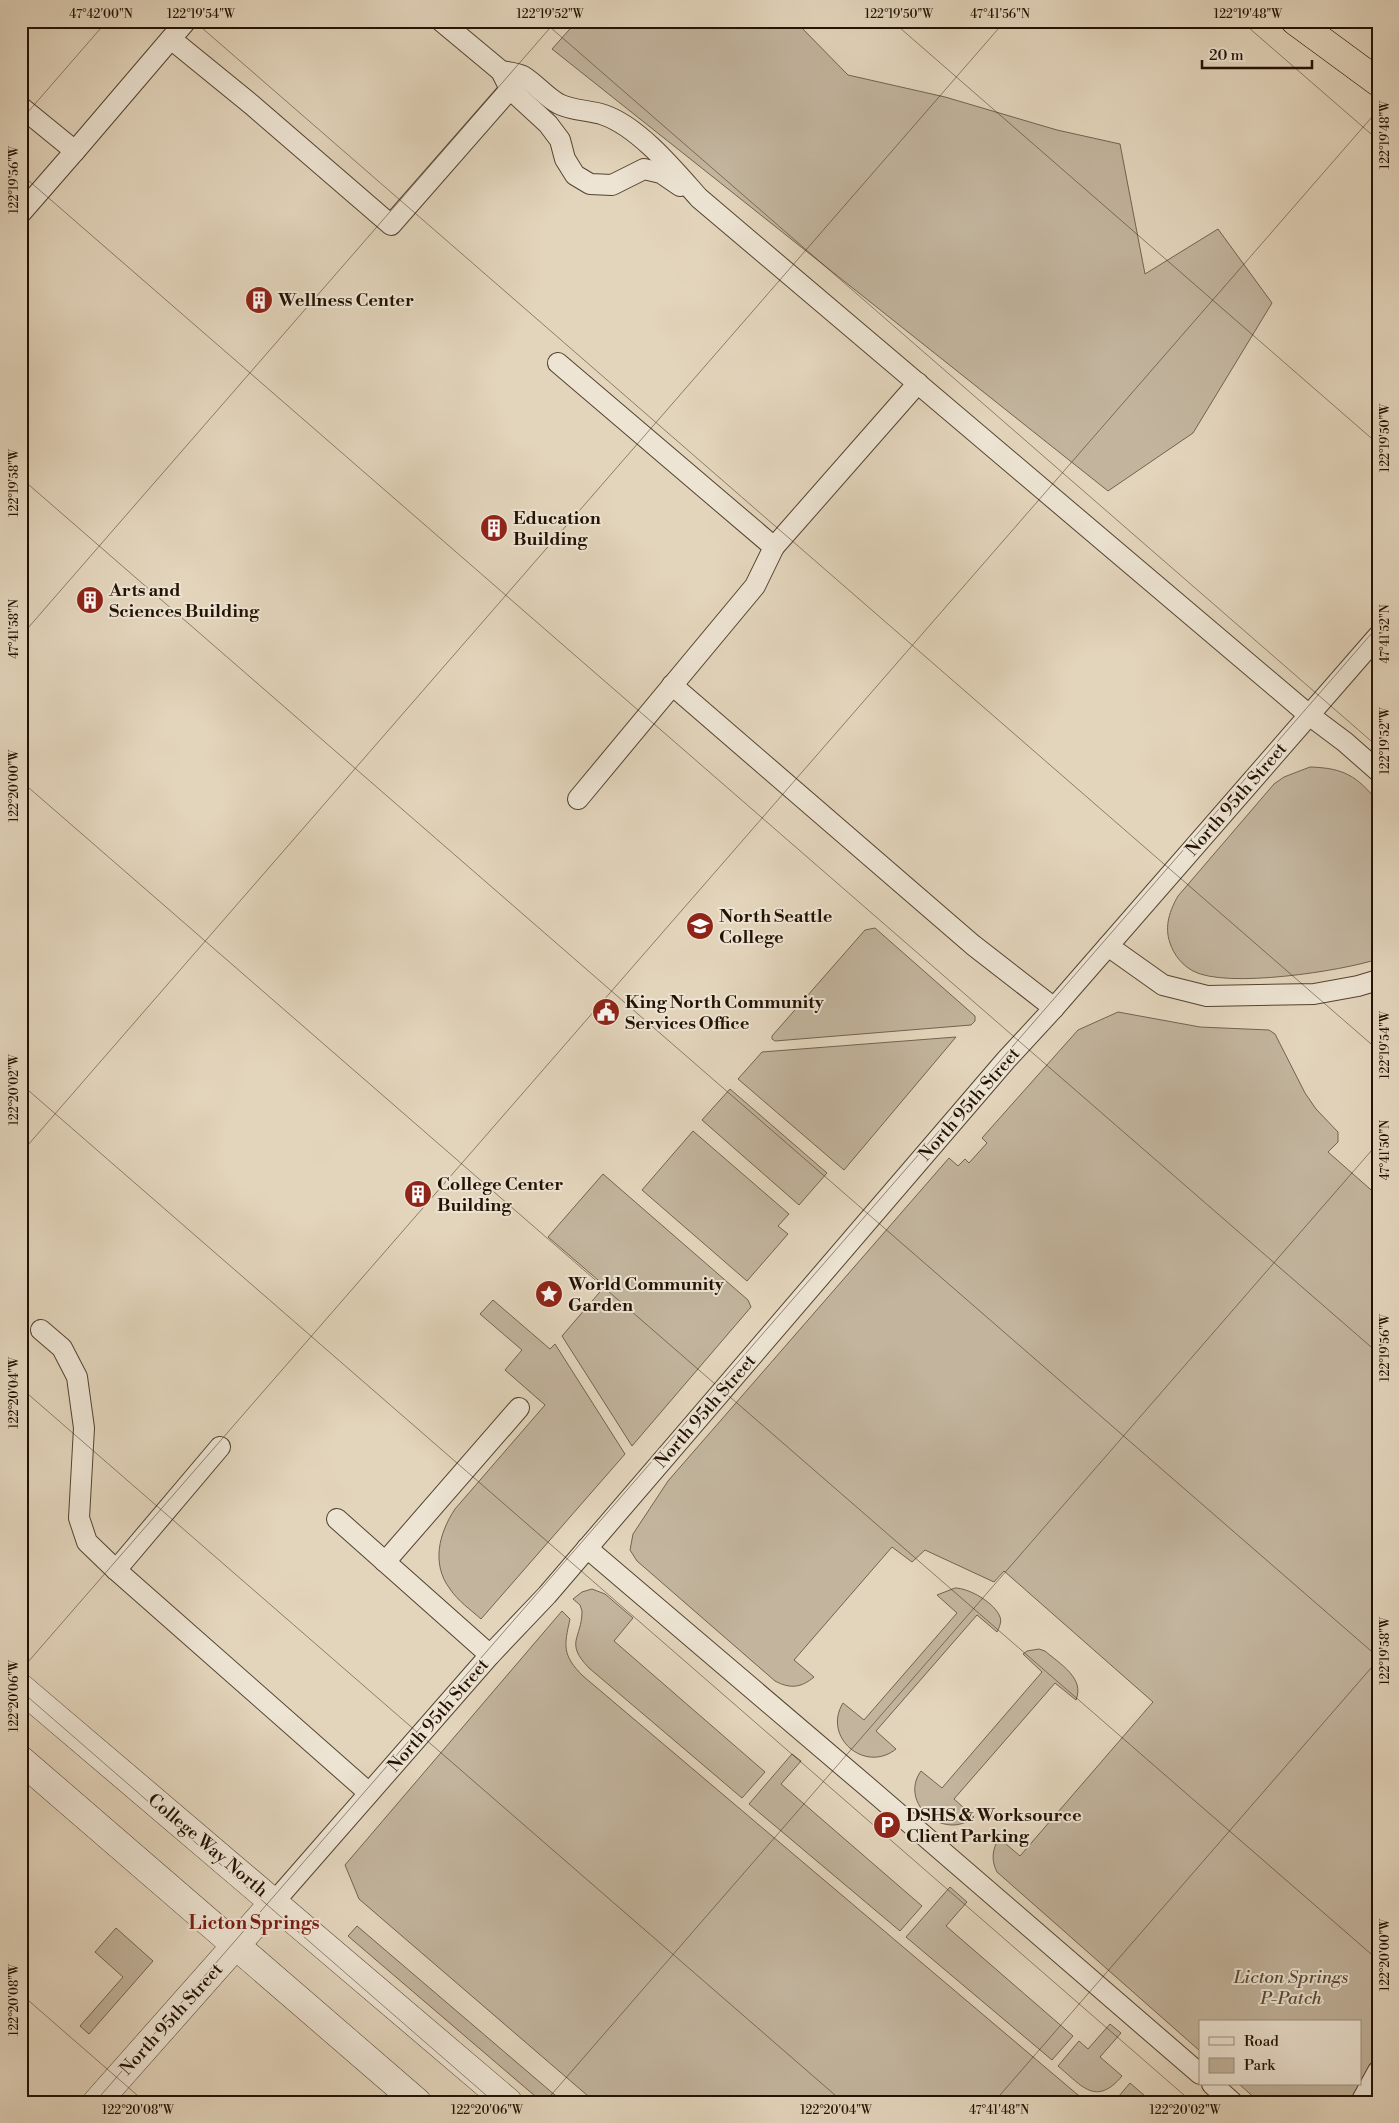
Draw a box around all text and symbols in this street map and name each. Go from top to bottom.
text: 47°42'00"N [69,7,133,22]
text: 122°19'54"W [167,7,236,22]
text: 122°19'52"W [516,7,585,22]
text: 122°19'50"W [865,7,934,22]
text: 47°41'56"N [970,7,1030,22]
text: 122°19'48"W [1214,7,1283,22]
scale bar [1202,38,1312,70]
text: 20 m [1209,46,1244,65]
text: 122°19'48"W [1378,100,1393,169]
text: 122°19'56"W [7,145,22,214]
building icon: Wellness Center [244,285,274,315]
place label: Wellness Center [277,289,414,312]
text: 122°19'50"W [1378,403,1393,472]
text: 122°19'58"W [7,448,22,517]
place label: Education Building [513,507,601,551]
building icon: Education Building [479,513,509,543]
place label: Arts and Sciences Building [108,579,260,623]
building icon: Arts and Sciences Building [75,585,105,615]
text: 47°41'58"N [7,599,22,659]
text: 47°41'52"N [1378,604,1393,664]
text: 122°19'52"W [1378,706,1393,775]
street label: North 95th Street [1181,737,1292,861]
text: 122°20'00"W [7,749,22,822]
place label: North Seattle College [719,905,833,949]
school or university icon: North Seattle College [685,911,715,941]
place label: King North Community Services Office [625,991,825,1035]
public building icon: King North Community Services Office [591,997,621,1027]
text: 122°19'54"W [1378,1010,1393,1079]
street label: North 95th Street [914,1042,1025,1166]
text: 122°20'02"W [7,1053,22,1126]
text: 47°41'50"N [1378,1120,1393,1180]
place label: College Center Building [437,1173,563,1217]
building icon: College Center Building [403,1179,433,1209]
place label: World Community Garden [567,1273,725,1317]
place icon: World Community Garden [534,1279,564,1309]
text: 122°19'56"W [1378,1313,1393,1382]
street label: North 95th Street [650,1349,761,1473]
text: 122°20'04"W [7,1356,22,1429]
text: 122°19'58"W [1378,1616,1393,1685]
street label: North 95th Street [383,1653,494,1777]
text: 122°20'06"W [7,1659,22,1732]
street label: College Way North [143,1788,273,1902]
place label: DSHS & Worksource Client Parking [906,1804,1082,1848]
parking icon: DSHS & Worksource Client Parking [872,1810,902,1840]
district label: Licton Springs [188,1911,320,1935]
text: 122°20'00"W [1378,1918,1393,1991]
street label: North 95th Street [115,1958,228,2080]
text: 122°20'08"W [7,1963,22,2036]
park label: Licton Springs P-Patch [1233,1966,1348,2010]
legend [1199,2020,1362,2086]
text: Road [1244,2032,1279,2051]
text: Park [1244,2056,1276,2075]
text: 122°20'08"W [102,2103,175,2118]
text: 122°20'06"W [451,2103,524,2118]
text: 122°20'04"W [800,2103,873,2118]
text: 47°41'48"N [969,2103,1029,2118]
text: 122°20'02"W [1149,2103,1222,2118]

